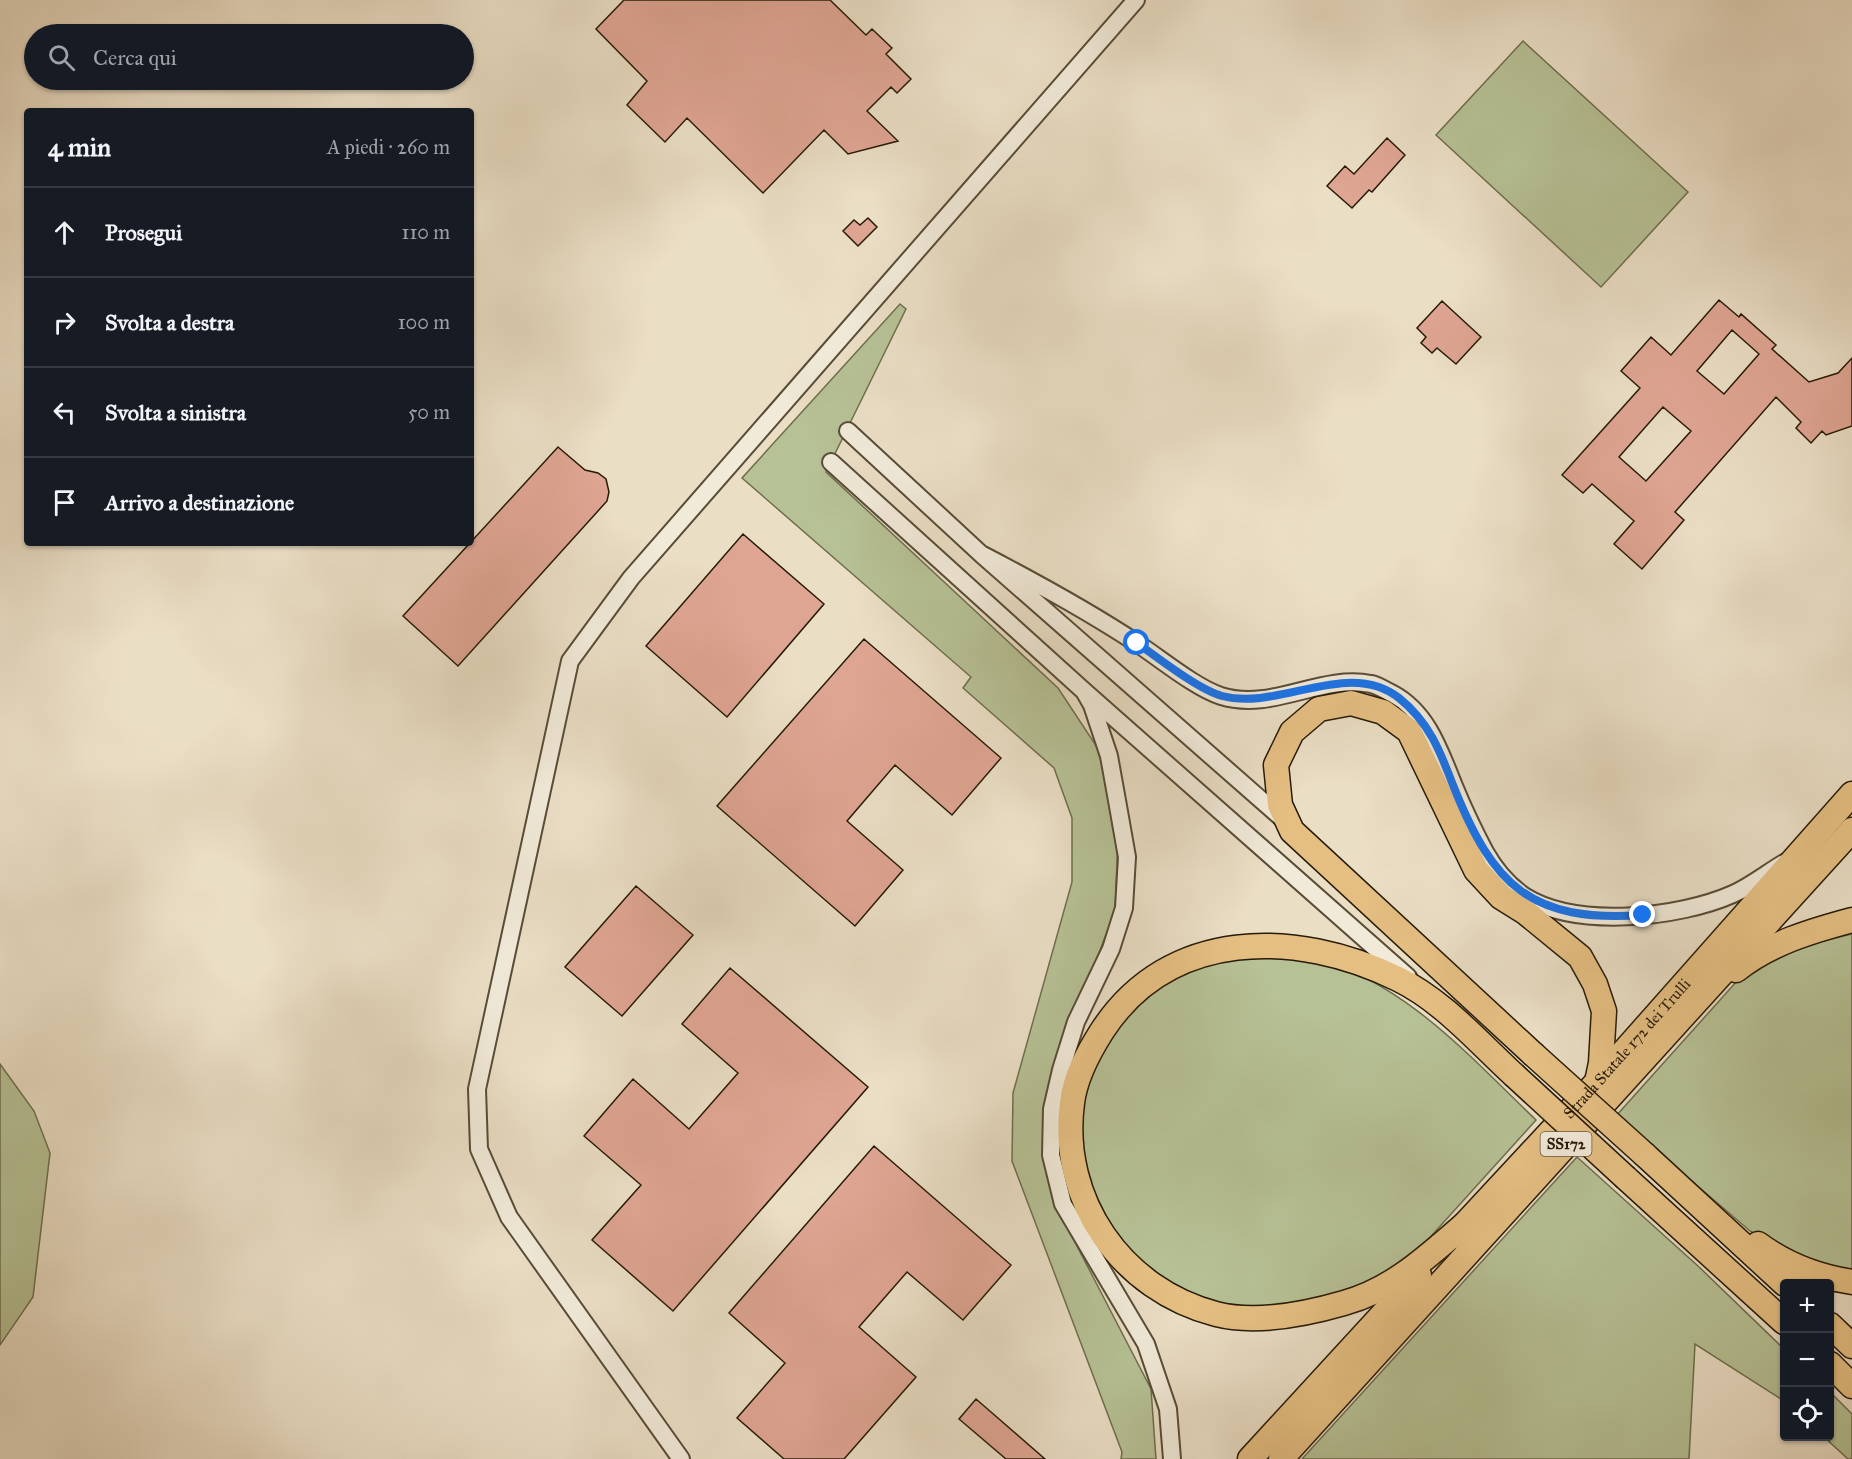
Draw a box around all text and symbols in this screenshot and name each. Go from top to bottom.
search box [24,24,474,90]
icon: search [45,41,78,74]
text: Cerca qui [93,44,177,71]
text: 4 min [48,131,111,163]
text: A piedi · 260 m [327,135,450,159]
icon: ahead [48,216,81,249]
text: Prosegui [105,219,182,246]
text: 110 m [402,220,450,244]
icon: right [48,306,81,339]
text: Svolta a destra [105,309,234,336]
text: 100 m [398,310,450,334]
icon: left [48,396,81,429]
text: Svolta a sinistra [105,399,246,426]
text: 50 m [408,400,450,424]
icon: arrive [48,486,81,519]
text: Arrivo a destinazione [105,489,294,516]
route start [1123,629,1149,655]
route end [1629,901,1655,927]
street label: Strada Statale 172 dei Trulli [1559,974,1694,1122]
road number: SS172 [1540,1132,1592,1156]
map controls [1780,1279,1834,1441]
button: + [1780,1279,1834,1333]
button: − [1780,1333,1834,1387]
button: locate [1780,1387,1834,1441]

